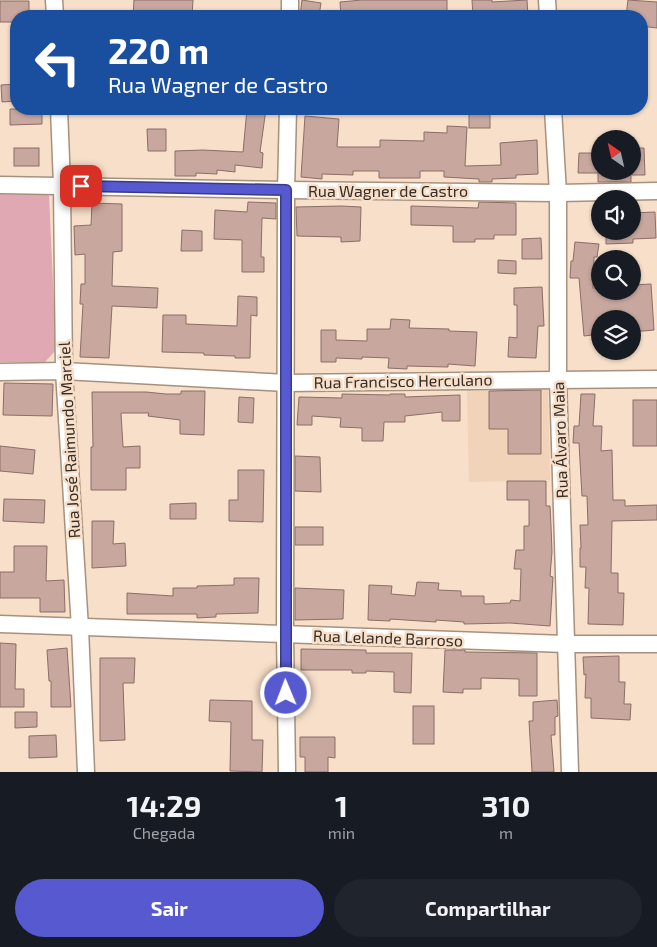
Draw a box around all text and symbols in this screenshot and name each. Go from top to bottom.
text: 220 m [108,29,209,71]
icon: left [25,30,90,95]
text: Rua Wagner de Castro [108,71,328,97]
north arrow [591,130,641,180]
map controls [591,130,641,360]
pin [60,165,102,207]
icon: arrive [67,172,95,200]
street label: Rua Wagner de Castro [308,181,468,200]
button: sound [591,190,641,240]
button: search [591,250,641,300]
button: layers [591,310,641,360]
street label: Rua José Raimundo Marciel [54,341,83,539]
street label: Rua Francisco Herculano [313,369,493,392]
street label: Rua Álvaro Maia [548,381,571,499]
street label: Rua Lelande Barroso [313,625,463,650]
position arrow [259,666,311,718]
text: 14:29 [126,787,201,823]
text: 1 [335,787,348,823]
text: 310 [482,787,531,823]
text: Chegada [133,823,195,842]
text: min [328,823,355,842]
text: m [499,823,513,842]
button: Sair [15,879,324,937]
button: Compartilhar [334,879,642,937]

